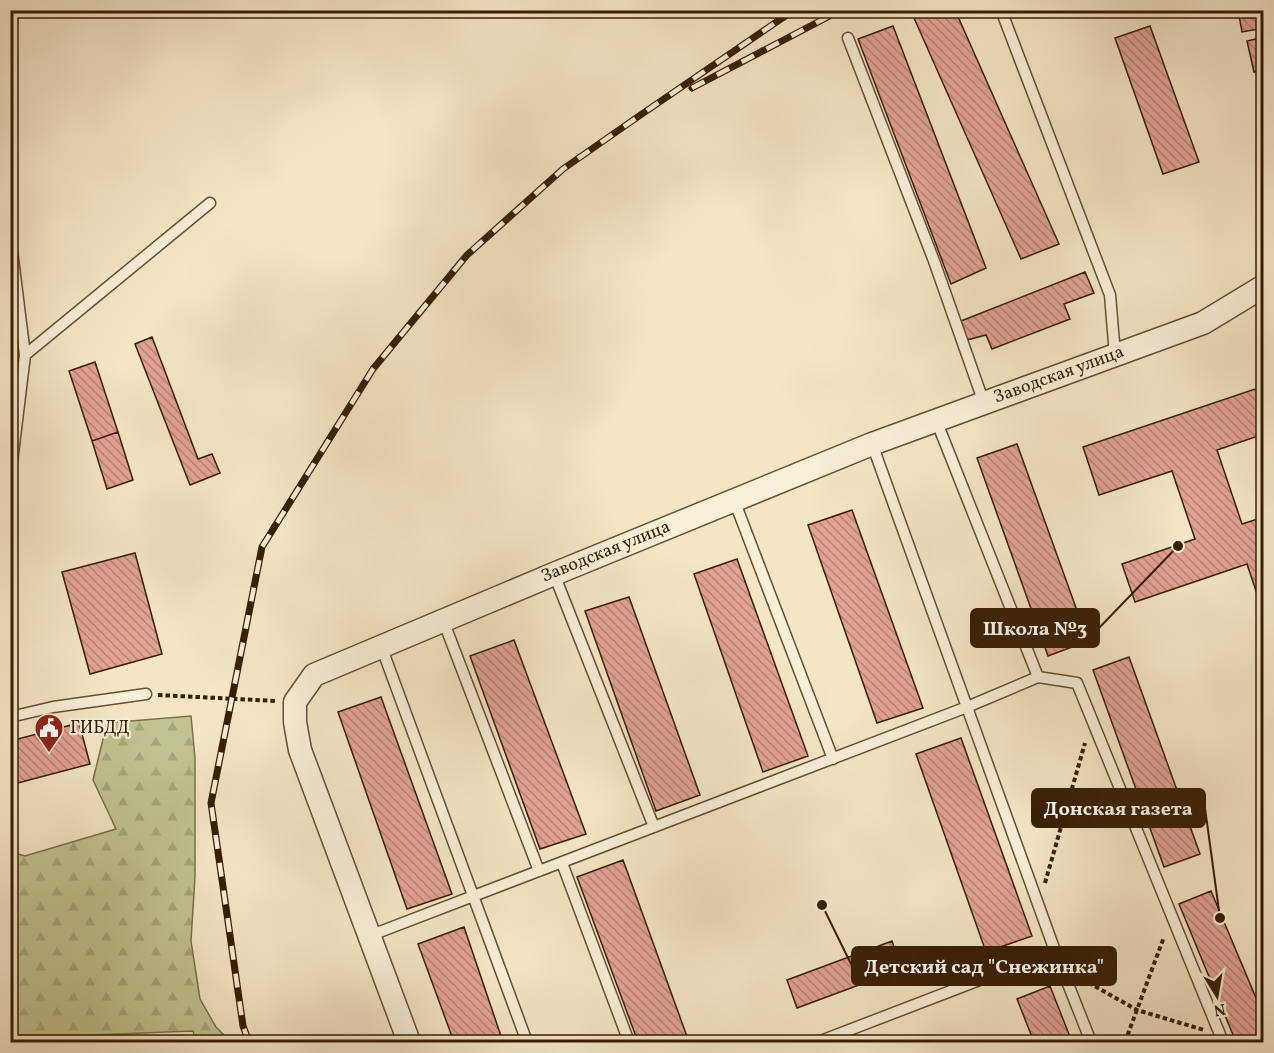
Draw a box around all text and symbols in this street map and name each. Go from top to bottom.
street label: Заводская улица [990,340,1128,410]
street label: Заводская улица [538,515,674,589]
callout: Школа №3 [971,609,1099,647]
text: Школа №3 [983,616,1087,644]
public building icon: ГИБДД [33,712,65,754]
place label: ГИБДД [70,716,130,741]
callout: Донская газета [1032,789,1205,827]
text: Донская газета [1043,796,1193,824]
callout: Детский сад "Снежинка" [852,947,1116,985]
text: Детский сад "Снежинка" [864,954,1104,982]
north arrow [1187,966,1247,1026]
text: N [1211,997,1227,1021]

